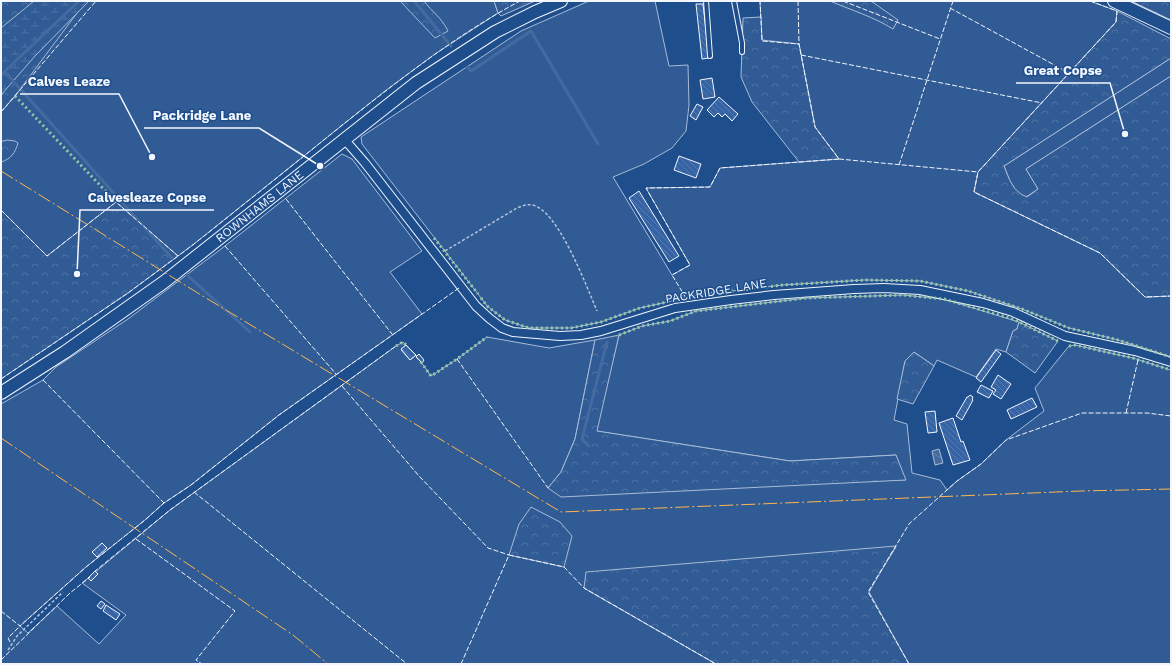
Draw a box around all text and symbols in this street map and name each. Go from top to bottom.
callout: Great Copse [1016,58,1110,83]
text: Great Copse [1024,63,1103,78]
callout: Calves Leaze [20,69,119,94]
text: Calves Leaze [28,74,111,89]
callout: Packridge Lane [144,103,259,128]
text: Packridge Lane [153,108,252,123]
street label: ROWNHAMS LANE [213,168,306,245]
callout: Calvesleaze Copse [80,185,214,210]
text: Calvesleaze Copse [88,190,207,205]
street label: PACKRIDGE LANE [664,276,768,306]

